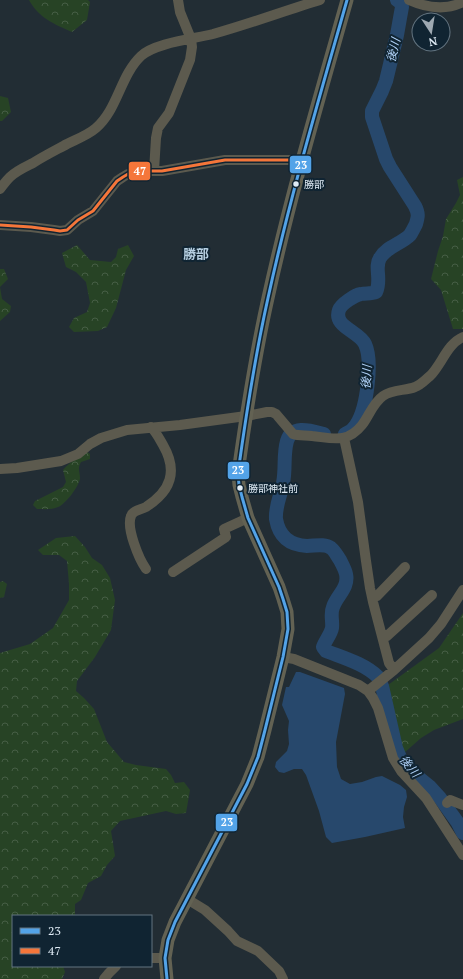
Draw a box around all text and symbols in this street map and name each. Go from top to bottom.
north arrow [411,12,451,52]
text: N [427,34,439,50]
water label: 後川 [383,35,404,63]
line badge: 23 [289,155,312,174]
text: 23 [295,158,307,172]
line badge: 47 [128,161,151,181]
text: 47 [134,164,146,178]
place label: 勝部 [304,178,324,191]
marker: 勝部 [291,179,301,189]
district label: 勝部 [183,245,209,263]
water label: 後川 [358,363,374,390]
line badge: 23 [227,461,250,480]
text: 23 [232,463,244,477]
place label: 勝部神社前 [248,482,298,495]
marker: 勝部神社前 [235,483,245,493]
water label: 後川 [397,752,425,782]
line badge: 23 [215,813,238,832]
text: 23 [221,815,233,829]
legend [12,915,152,967]
text: 23 [48,923,61,938]
text: 47 [48,943,61,958]

